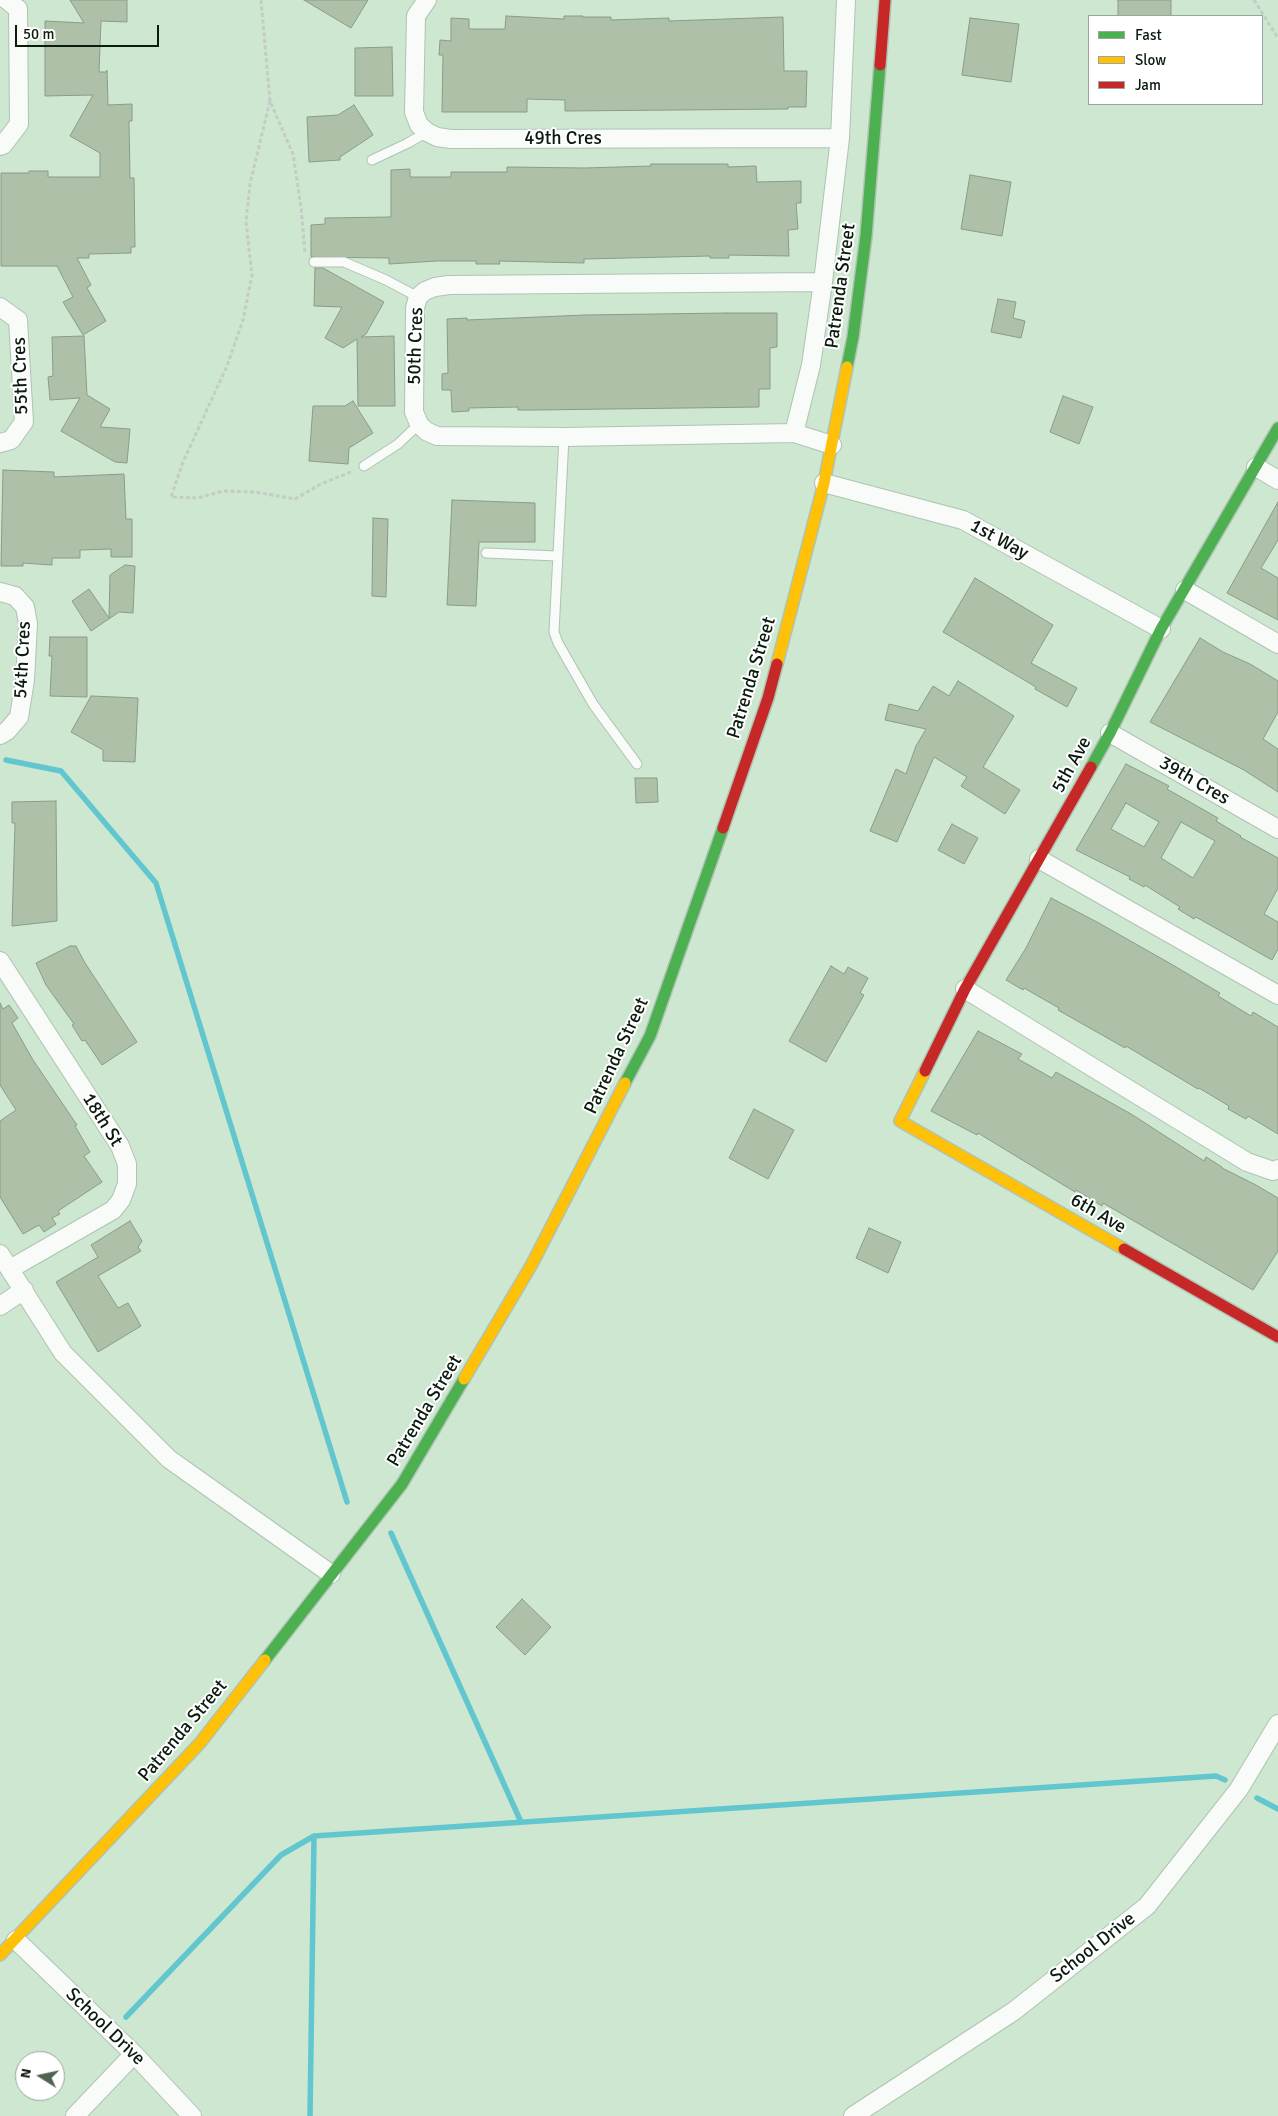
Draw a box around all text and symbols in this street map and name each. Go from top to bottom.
scale bar [18,15,161,47]
legend [1088,15,1263,105]
text: 50 m [23,25,54,43]
text: Fast [1135,26,1162,44]
text: Slow [1135,51,1166,69]
text: Jam [1135,76,1161,94]
street label: 49th Cres [524,128,602,150]
street label: Patrenda Street [821,222,861,350]
street label: 50th Cres [403,307,429,385]
street label: 55th Cres [8,337,34,415]
street label: 1st Way [966,515,1032,565]
street label: Patrenda Street [723,614,781,742]
street label: 54th Cres [10,621,36,699]
street label: 5th Ave [1047,733,1097,797]
street label: 39th Cres [1155,752,1233,810]
street label: Patrenda Street [580,994,654,1118]
street label: 18th St [77,1089,127,1151]
street label: 6th Ave [1066,1189,1130,1239]
street label: Patrenda Street [383,1351,467,1471]
street label: Patrenda Street [134,1675,232,1787]
street label: School Drive [1046,1908,1140,1988]
street label: School Drive [60,1983,150,2071]
north arrow [15,2051,65,2101]
text: N [17,2067,35,2080]

